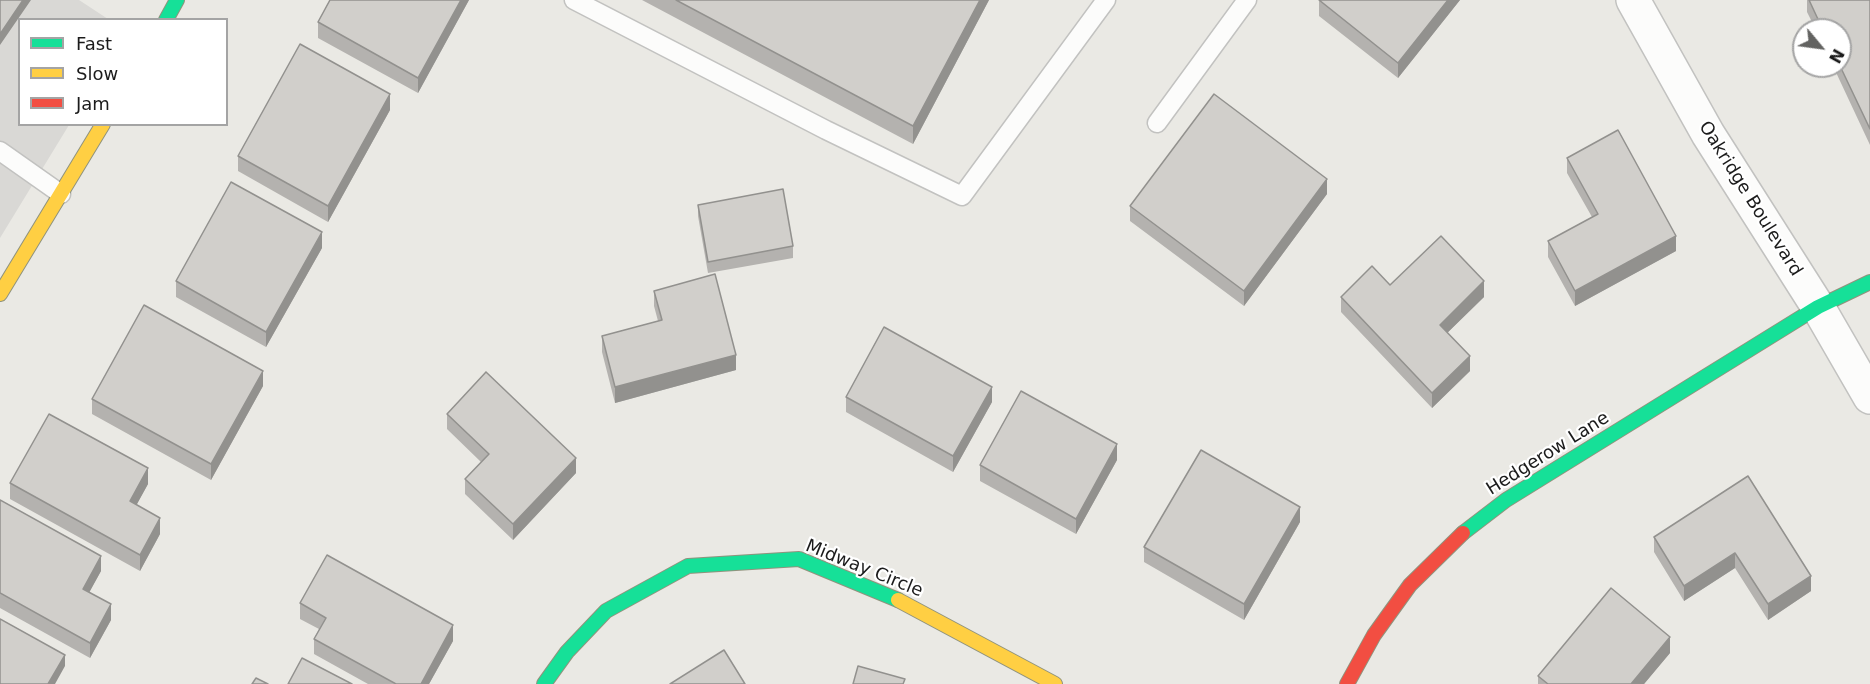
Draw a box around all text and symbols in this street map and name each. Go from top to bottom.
legend [18,18,228,126]
north arrow [1792,18,1852,78]
text: Fast [76,33,112,54]
text: N [1825,46,1848,66]
text: Slow [76,63,118,84]
text: Jam [76,93,110,114]
street label: Oakridge Boulevard [1693,118,1807,280]
street label: Hedgerow Lane [1483,408,1613,500]
street label: Midway Circle [802,536,926,602]

